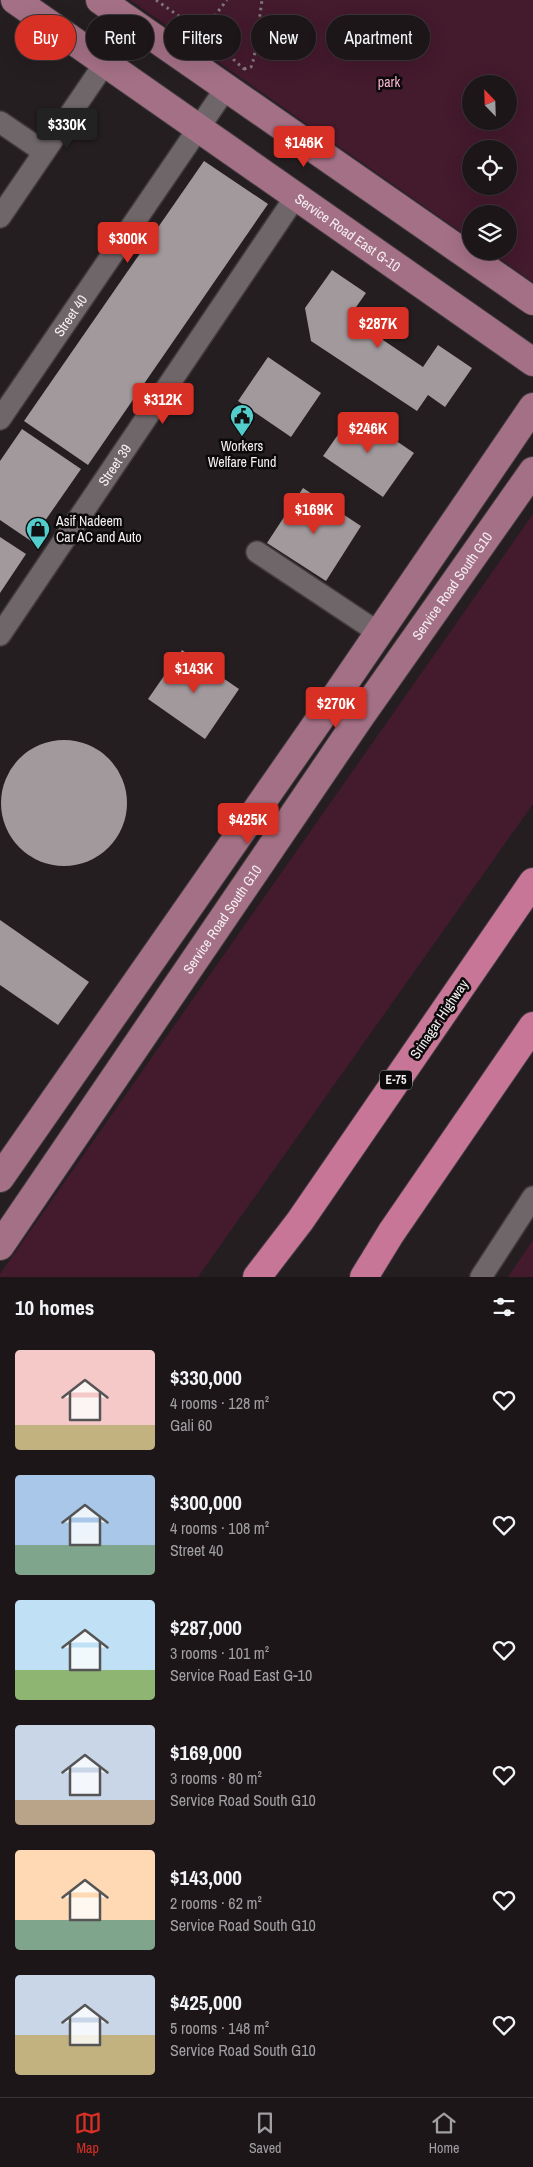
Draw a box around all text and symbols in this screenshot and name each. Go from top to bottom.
chip: Buy [15,15,76,60]
chip: Rent [86,15,154,60]
chip: Filters [164,15,241,60]
chip: New [251,15,316,60]
chip: Apartment [326,15,430,60]
park label: park [378,73,400,91]
north arrow [462,75,518,130]
map controls [462,75,517,260]
pin: $330K [32,108,102,150]
text: $330K [48,113,86,135]
pin: $146K [269,126,339,168]
text: $146K [285,131,323,153]
button: locate [462,140,517,195]
street label: Service Road East G-10 [292,189,404,276]
button: layers [462,205,517,260]
pin: $300K [93,222,163,264]
text: $300K [109,227,147,249]
street label: Street 40 [50,291,91,340]
pin: $287K [343,306,413,349]
text: $287K [359,312,397,334]
pin: $312K [128,382,198,425]
text: $312K [144,388,182,410]
public building icon: Workers Welfare Fund [229,403,255,437]
pin: $246K [333,412,403,454]
text: $246K [349,417,387,439]
place label: Workers Welfare Fund [208,437,276,471]
street label: Street 39 [94,441,135,489]
pin: $169K [279,492,349,535]
text: $169K [295,498,333,520]
place label: Asif Nadeem Car AC and Auto [55,512,142,546]
shop icon: Asif Nadeem Car AC and Auto [25,516,51,550]
street label: Service Road South G10 [408,529,496,643]
pin: $143K [159,652,229,694]
text: $143K [175,657,213,679]
pin: $270K [301,686,371,729]
text: $270K [317,692,355,714]
pin: $425K [213,802,283,845]
text: $425K [229,808,267,830]
street label: Service Road South G10 [179,862,266,977]
street label: Srinagar Highway [406,976,472,1062]
road number: E-75 [380,1070,412,1090]
text: 10 homes [15,1293,94,1322]
icon: filters [490,1293,518,1321]
text: $330,000 [170,1363,242,1392]
icon: home [55,1370,115,1430]
icon: heart [490,1386,518,1414]
text: 4 rooms · 128 m² [170,1392,269,1414]
text: Gali 60 [170,1414,212,1436]
text: $300,000 [170,1488,242,1517]
icon: home [55,1495,115,1555]
icon: heart [490,1511,518,1539]
text: 4 rooms · 108 m² [170,1517,269,1539]
text: Street 40 [170,1539,223,1561]
text: $287,000 [170,1613,242,1642]
icon: home [55,1620,115,1680]
icon: heart [490,1636,518,1664]
text: 3 rooms · 101 m² [170,1642,269,1664]
text: Service Road East G-10 [170,1664,312,1686]
text: $169,000 [170,1738,242,1767]
icon: home [55,1745,115,1805]
icon: heart [490,1761,518,1789]
text: 3 rooms · 80 m² [170,1767,262,1789]
text: Service Road South G10 [170,1789,316,1811]
text: $143,000 [170,1863,242,1892]
icon: home [55,1870,115,1930]
icon: heart [490,1886,518,1914]
text: 2 rooms · 62 m² [170,1892,262,1914]
text: Service Road South G10 [170,1914,316,1936]
text: $425,000 [170,1988,242,2017]
icon: home [55,1995,115,2055]
icon: heart [490,2011,518,2039]
text: 5 rooms · 148 m² [170,2017,269,2039]
text: Service Road South G10 [170,2039,316,2061]
tab: Map [74,2109,102,2157]
tab: Saved [249,2109,281,2157]
tab: Home [429,2109,459,2157]

